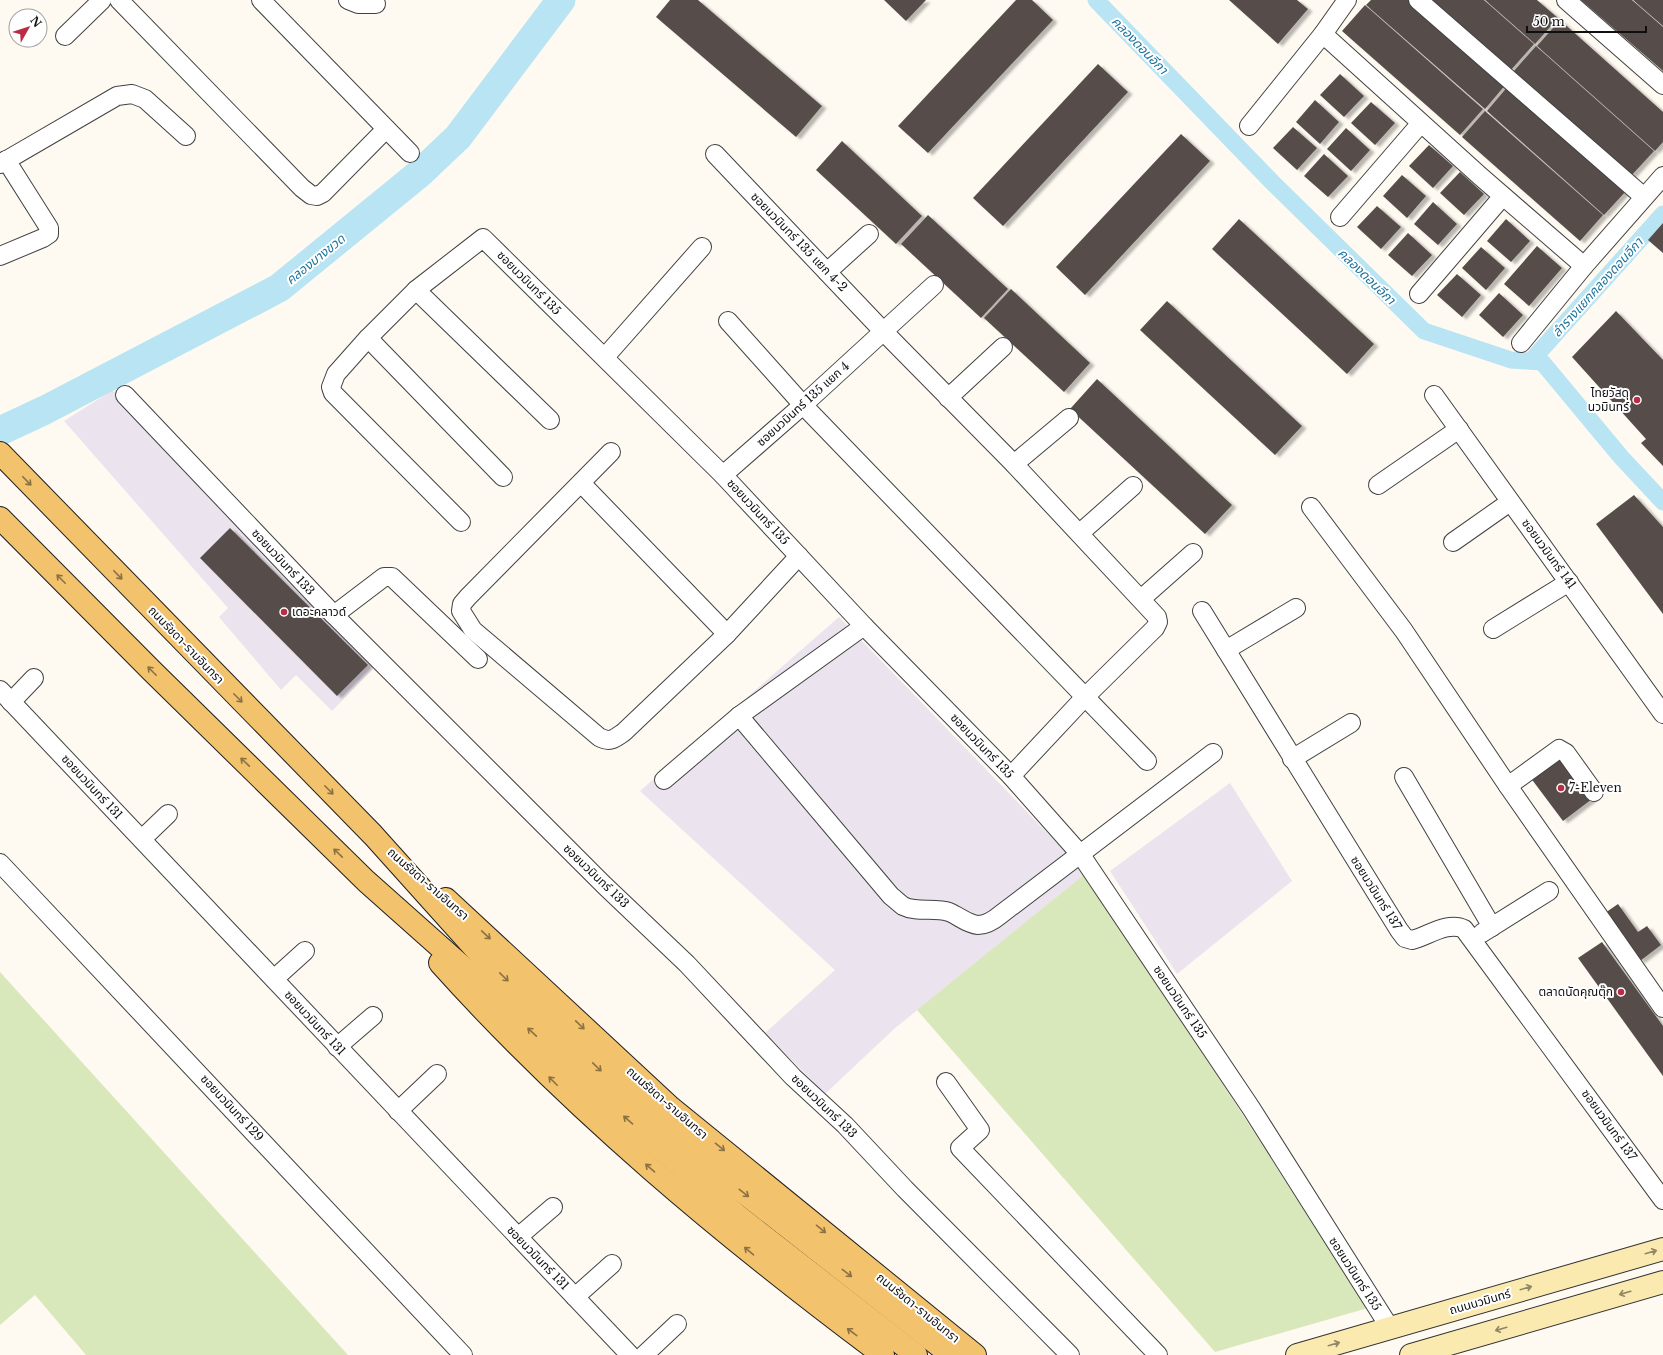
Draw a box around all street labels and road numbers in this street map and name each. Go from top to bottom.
street label: ซอยนวมินทร์ 135 แยก 4-2 [748,189,851,295]
street label: ซอยนวมินทร์ 135 [494,247,565,318]
street label: ซอยนวมินทร์ 135 แยก 4 [753,358,852,449]
street label: ซอยนวมินทร์ 135 [724,476,793,548]
street label: ซอยนวมินทร์ 141 [1519,516,1580,592]
street label: ซอยนวมินทร์ 133 [249,525,318,598]
street label: ถนนรัชดา-รามอินทรา [145,603,227,687]
street label: ซอยนวมินทร์ 135 [947,710,1017,782]
street label: ซอยนวมินทร์ 131 [58,751,126,822]
street label: ซอยนวมินทร์ 133 [560,841,632,911]
street label: ถนนรัชดา-รามอินทรา [385,844,472,923]
street label: ซอยนวมินทร์ 137 [1348,853,1406,933]
street label: ซอยนวมินทร์ 135 [1150,962,1210,1041]
street label: ซอยนวมินทร์ 131 [281,987,349,1058]
street label: ถนนรัชดา-รามอินทรา [624,1063,711,1142]
street label: ซอยนวมินทร์ 129 [198,1071,267,1144]
street label: ซอยนวมินทร์ 133 [788,1071,860,1141]
street label: ซอยนวมินทร์ 137 [1579,1086,1641,1164]
street label: ซอยนวมินทร์ 131 [504,1222,573,1293]
street label: ซอยนวมินทร์ 135 [1326,1234,1385,1314]
street label: ถนนรัชดา-รามอินทรา [874,1270,963,1346]
street label: ถนนนวมินทร์ [1447,1285,1513,1317]

